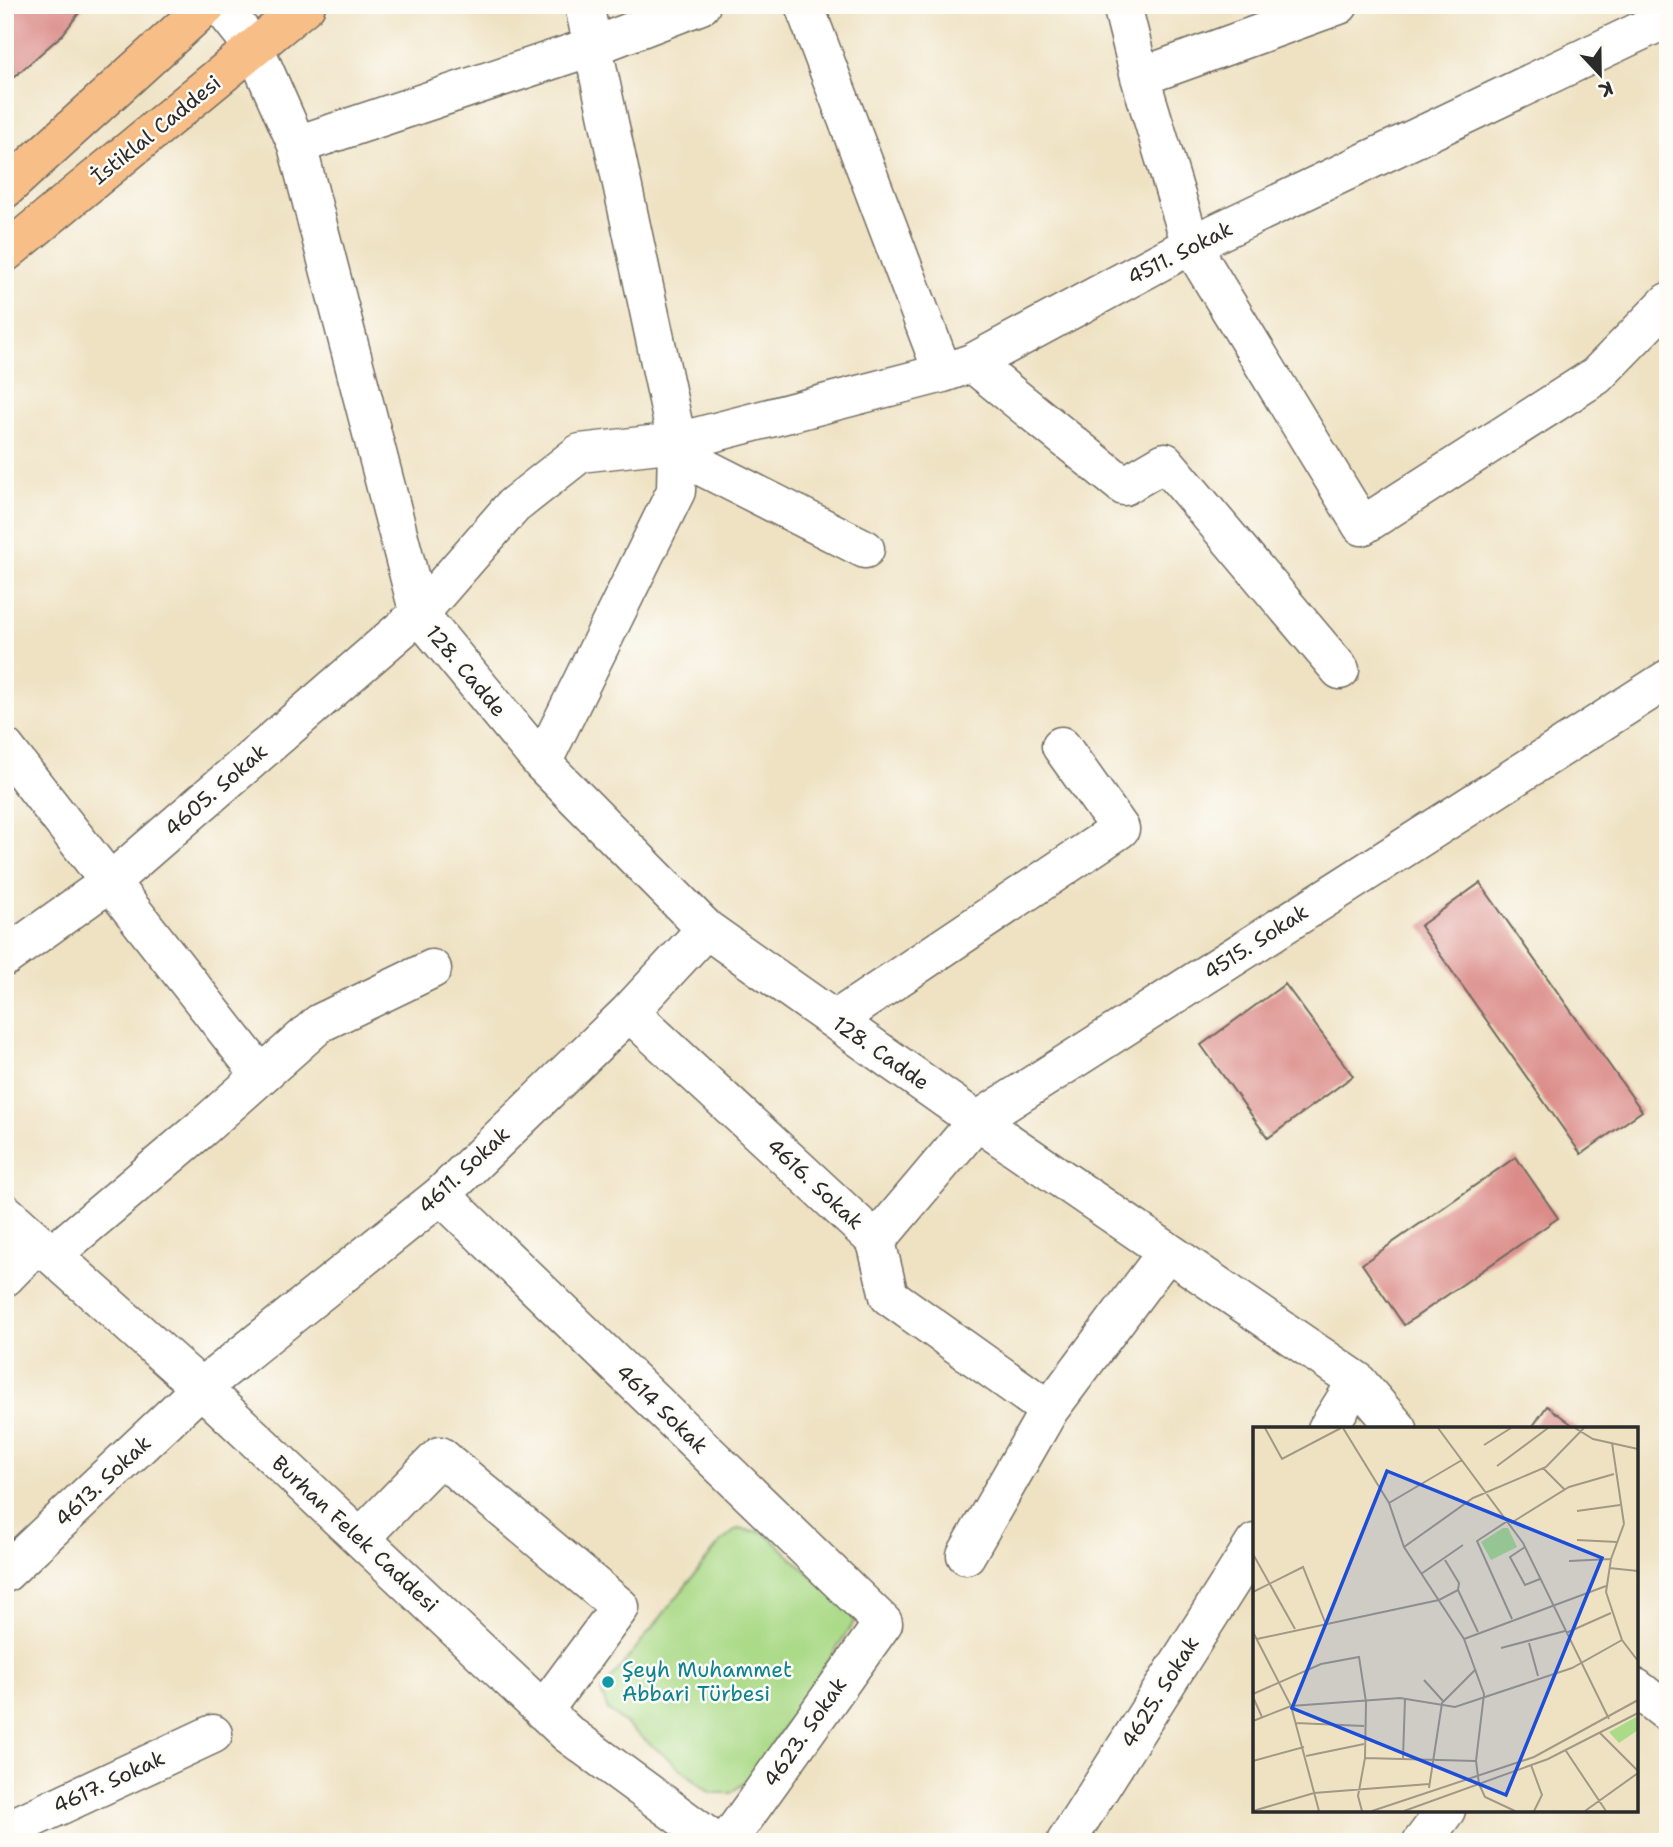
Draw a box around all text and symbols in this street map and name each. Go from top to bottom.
north arrow [1564,38,1634,108]
street label: İstiklal Caddesi [85,69,227,191]
text: K [1595,75,1617,103]
street label: 4511. Sokak [1123,215,1237,291]
street label: 128. Cadde [419,619,513,723]
street label: 4605. Sokak [159,738,273,842]
street label: 4515. Sokak [1198,898,1314,986]
street label: 128. Cadde [827,1010,935,1096]
street label: 4611. Sokak [412,1120,516,1220]
street label: 4616. Sokak [761,1132,869,1236]
street label: 4614 Sokak [610,1358,714,1460]
inset map [1253,1427,1638,1812]
street label: 4613. Sokak [49,1429,157,1533]
street label: Burhan Felek Caddesi [266,1449,444,1619]
street label: 4625. Sokak [1115,1631,1205,1753]
place label: Şeyh Muhammet Abbari Türbesi [622,1656,792,1708]
street label: 4623. Sokak [757,1672,853,1792]
marker: Şeyh Muhammet Abbari Türbesi [600,1674,616,1690]
street label: 4617. Sokak [48,1744,170,1820]

